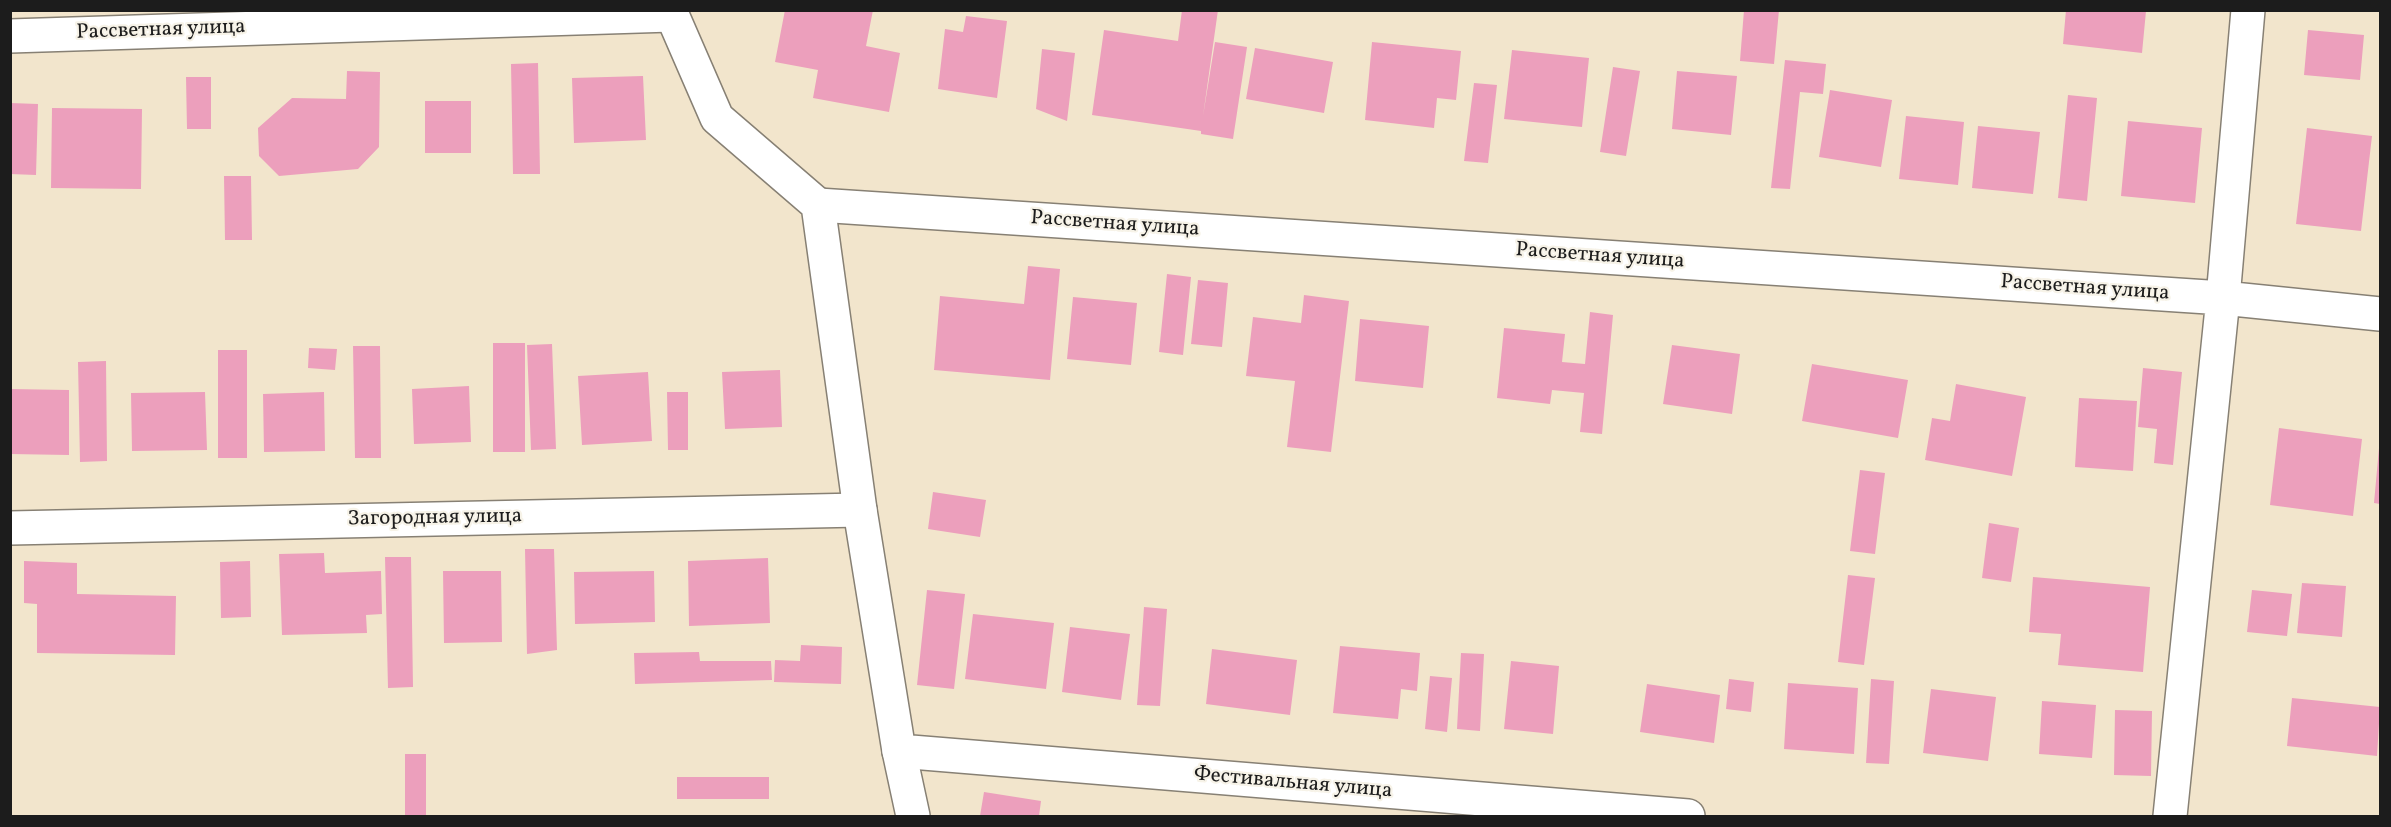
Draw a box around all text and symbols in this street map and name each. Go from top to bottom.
street label: Рассветная улица [76,15,246,47]
street label: Рассветная улица [1030,207,1200,243]
street label: Рассветная улица [1515,239,1685,275]
street label: Рассветная улица [2000,271,2170,307]
street label: Загородная улица [348,505,522,533]
street label: Фестивальная улица [1193,763,1393,805]

